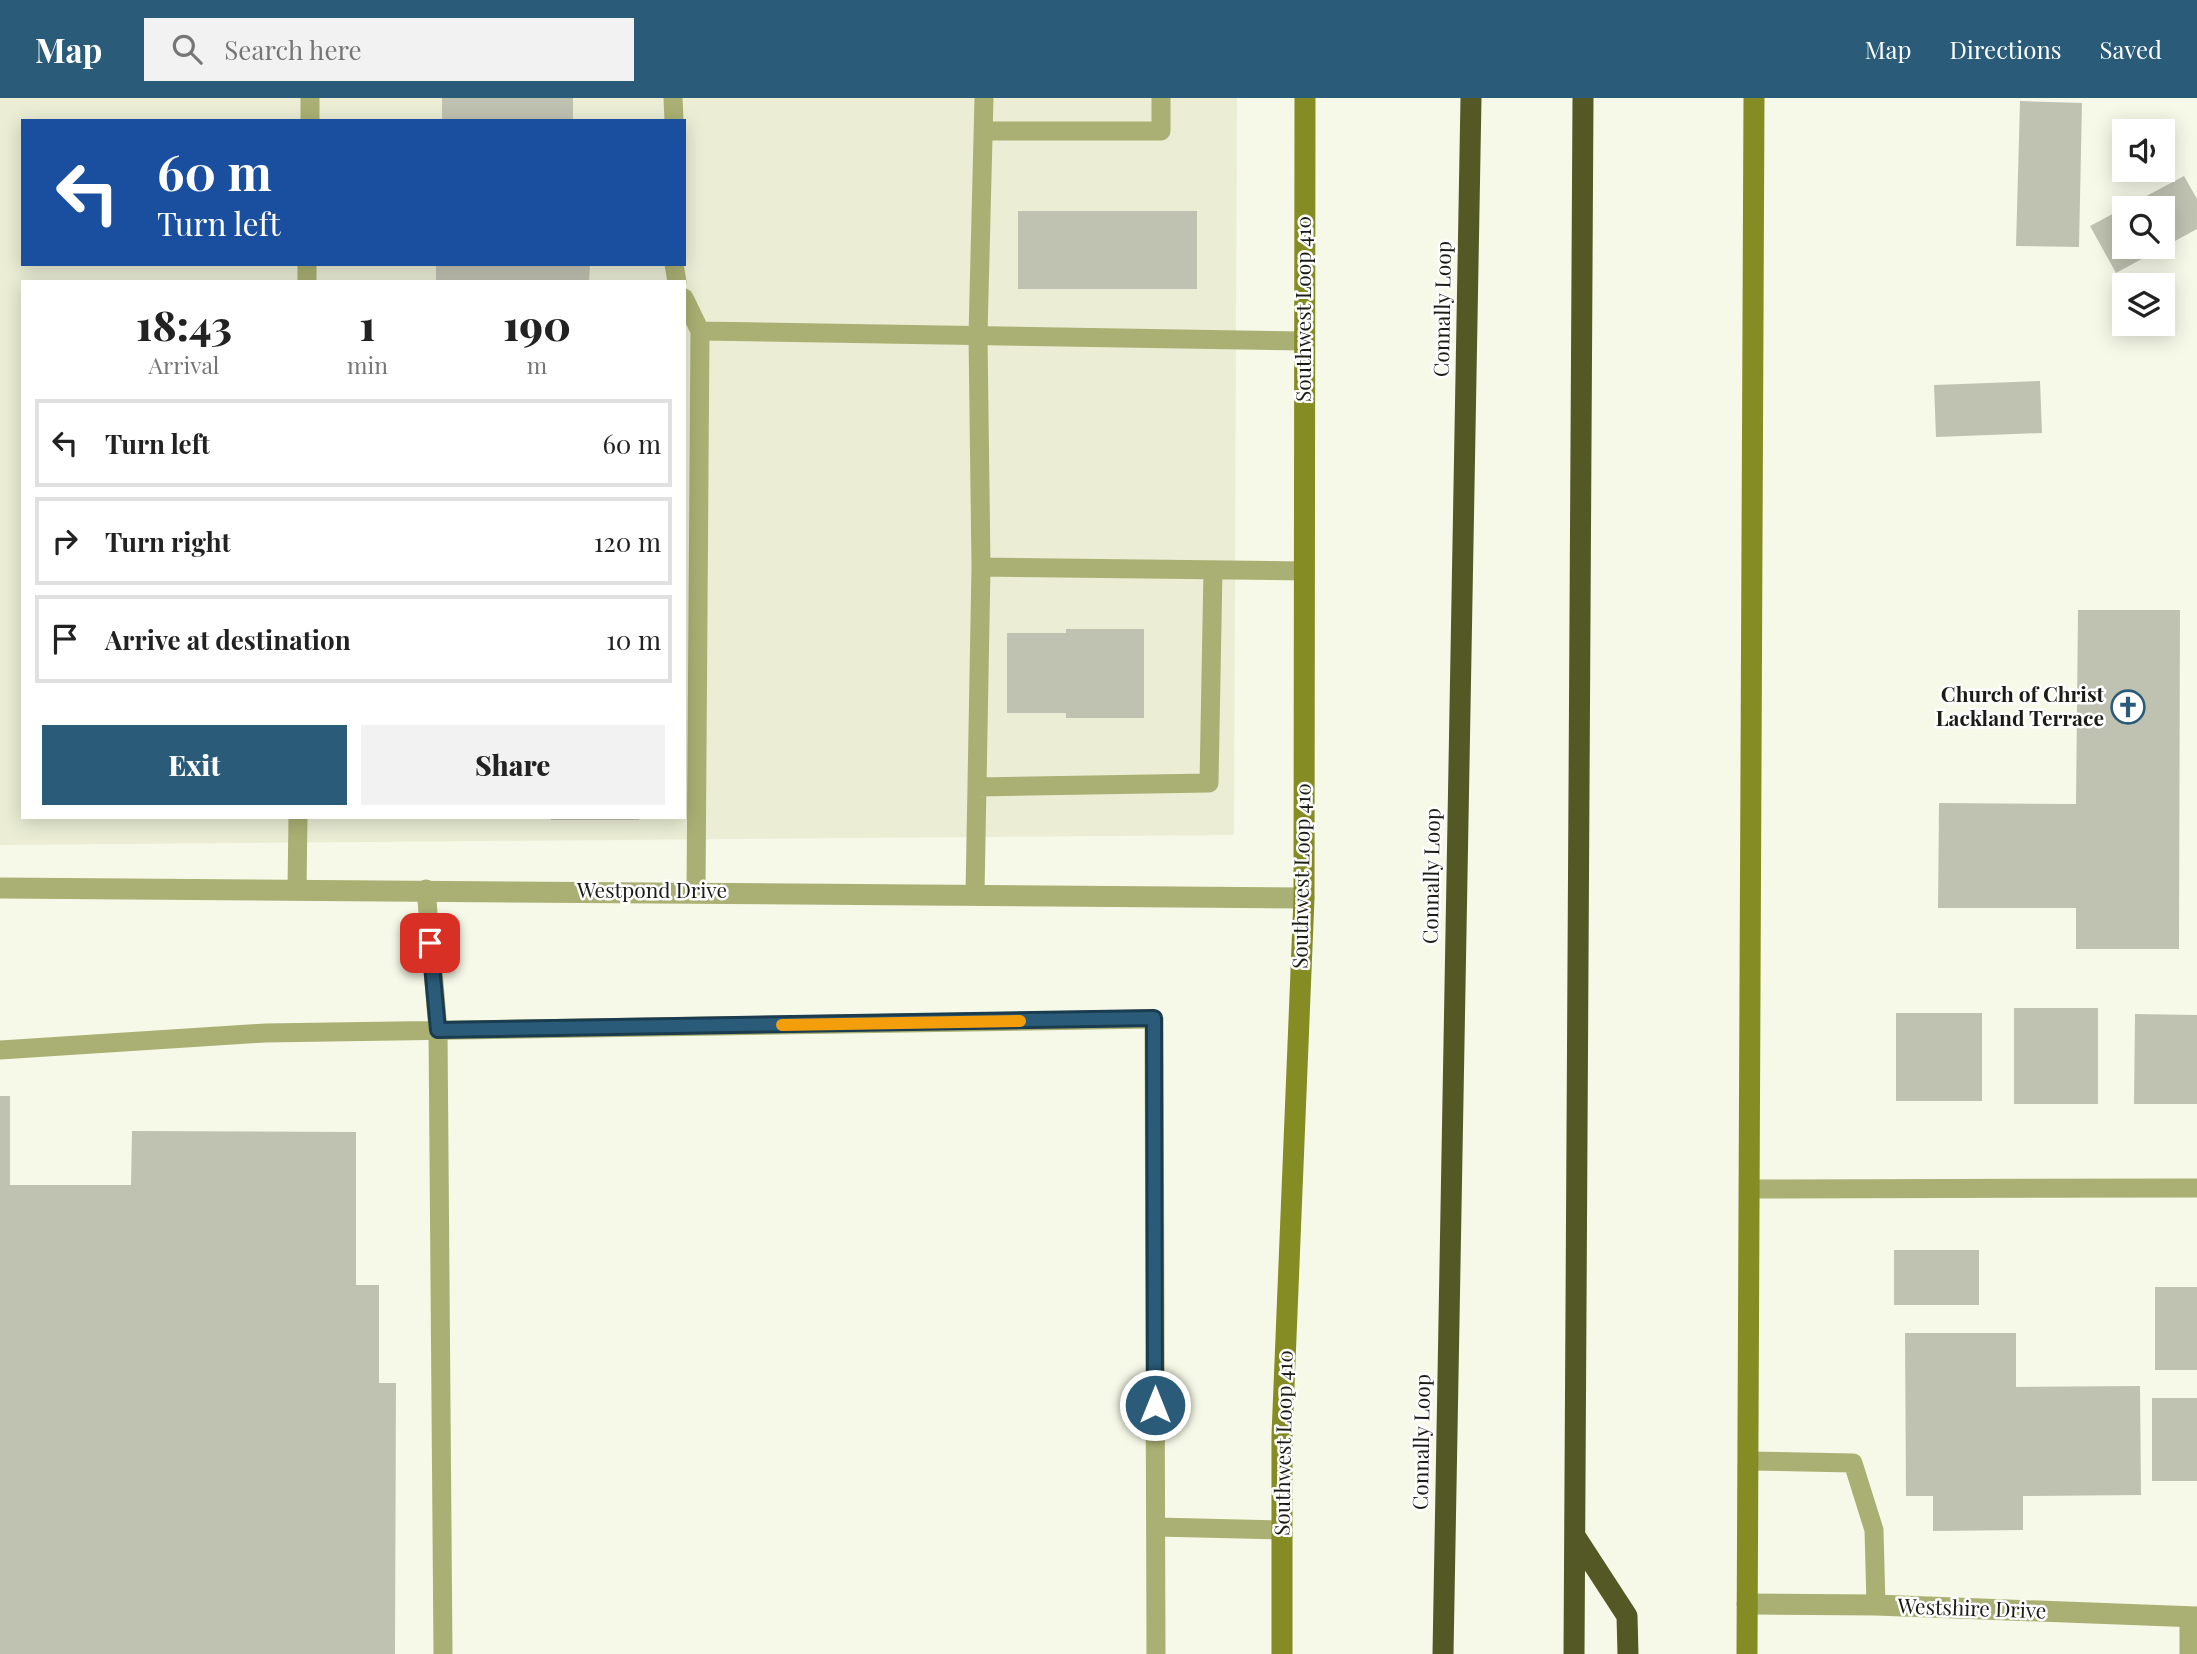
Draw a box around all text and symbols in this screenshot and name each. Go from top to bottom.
search box [144,18,634,81]
text: Map [35,27,102,71]
icon: search [168,30,206,68]
text: Search here [224,32,362,67]
text: Map [1865,33,1911,65]
text: Directions [1949,33,2062,65]
text: Saved [2100,33,2162,65]
map controls [2112,119,2175,336]
button: sound [2112,119,2175,182]
text: 60 m [157,138,272,203]
icon: left [42,147,133,238]
button: search [2112,196,2175,259]
text: Turn left [157,201,281,244]
street label: Southwest Loop 410 [1288,216,1316,402]
street label: Connally Loop [1426,241,1456,377]
button: layers [2112,273,2175,336]
text: 18:43 [136,296,232,352]
text: 1 [359,296,376,352]
text: 190 [503,296,571,352]
text: Arrival [149,349,219,380]
text: min [347,349,388,380]
text: m [527,349,547,380]
icon: left [46,424,84,462]
text: Turn left [105,426,210,461]
text: 60 m [602,426,661,461]
icon: right [46,522,84,560]
text: Turn right [105,524,231,559]
text: 120 m [594,524,661,559]
icon: arrive [46,620,84,658]
text: Arrive at destination [105,622,351,657]
text: 10 m [606,622,661,657]
place label: Church of Christ Lackland Terrace [1936,679,2105,731]
church icon: Church of Christ Lackland Terrace [2109,688,2147,726]
button: Exit [42,725,347,805]
button: Share [361,725,665,805]
street label: Southwest Loop 410 [1284,783,1316,969]
street label: Connally Loop [1415,808,1445,944]
street label: Westpond Drive [576,875,727,903]
pin [400,913,460,973]
icon: arrive [411,924,449,962]
street label: Southwest Loop 410 [1266,1350,1298,1536]
position arrow [1118,1368,1192,1442]
street label: Connally Loop [1405,1374,1435,1510]
street label: Westshire Drive [1896,1590,2047,1624]

